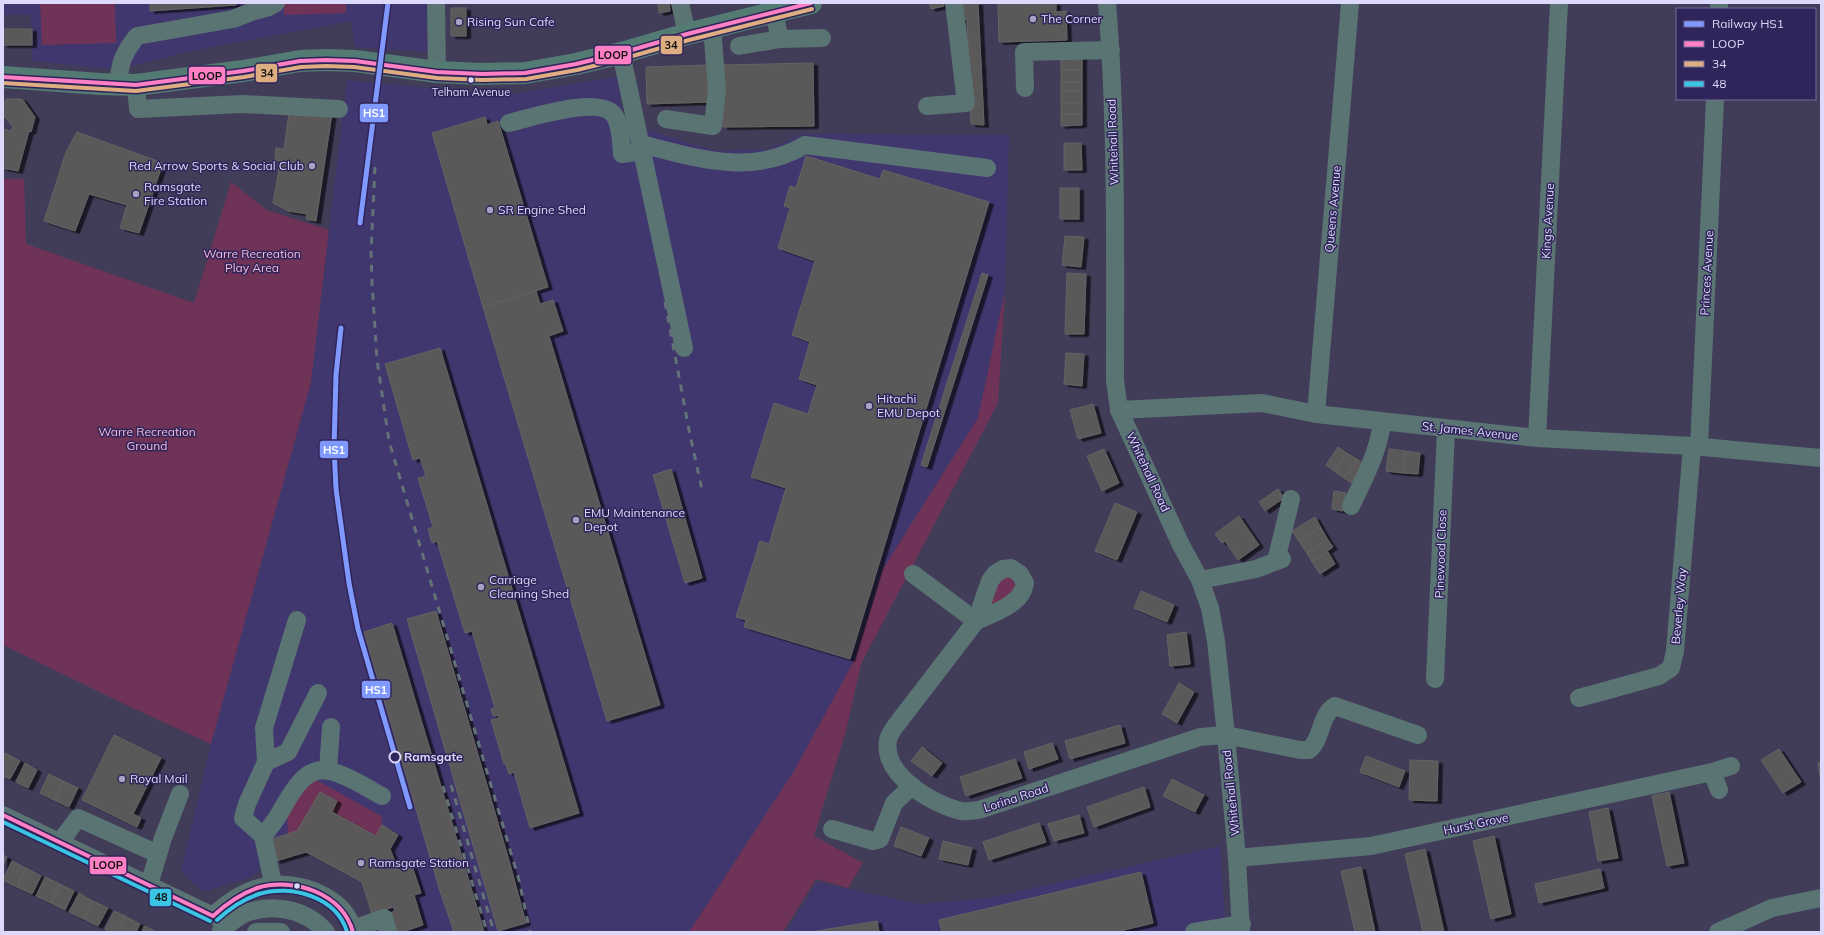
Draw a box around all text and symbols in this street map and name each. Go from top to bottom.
legend [1676,8,1816,100]
place label: The Corner [1041,11,1102,26]
place label: Rising Sun Cafe [467,14,555,29]
marker: The Corner [1028,14,1038,24]
text: Railway HS1 [1712,16,1784,31]
marker: Rising Sun Cafe [454,17,464,27]
line badge: 34 [660,35,683,55]
text: LOOP [1712,36,1745,51]
text: 34 [664,38,678,52]
line badge: LOOP [594,45,632,65]
text: LOOP [598,48,628,62]
text: 34 [1712,56,1726,71]
line badge: 34 [255,63,278,83]
line badge: LOOP [188,66,226,85]
text: 34 [260,66,274,80]
text: LOOP [192,69,222,83]
marker: Telham Avenue [466,75,476,85]
text: 48 [1712,76,1726,91]
place label: Telham Avenue [432,85,510,99]
street label: Whitehall Road [1103,99,1122,185]
line badge: HS1 [359,103,389,123]
text: HS1 [363,106,385,120]
place label: Red Arrow Sports & Social Club [129,158,304,173]
marker: Red Arrow Sports & Social Club [307,161,317,171]
street label: Queens Avenue [1321,165,1344,253]
place label: Ramsgate Fire Station [144,179,207,208]
street label: Kings Avenue [1538,183,1557,259]
marker: Ramsgate Fire Station [131,189,141,199]
place label: SR Engine Shed [498,202,586,217]
marker: SR Engine Shed [485,205,495,215]
street label: Princes Avenue [1697,230,1716,316]
park label: Warre Recreation Play Area [203,246,301,275]
place label: Hitachi EMU Depot [877,391,940,420]
marker: Hitachi EMU Depot [864,401,874,411]
street label: St. James Avenue [1421,418,1519,443]
park label: Warre Recreation Ground [98,424,196,453]
street label: Whitehall Road [1123,429,1174,514]
line badge: HS1 [319,440,349,459]
text: HS1 [323,443,345,457]
place label: EMU Maintenance Depot [584,505,685,534]
street label: Pinewood Close [1431,509,1450,599]
marker: EMU Maintenance Depot [571,515,581,525]
street label: Beverley Way [1668,566,1689,645]
place label: Carriage Cleaning Shed [489,572,569,601]
marker: Carriage Cleaning Shed [476,582,486,592]
line badge: HS1 [361,680,391,699]
text: HS1 [365,683,387,697]
place label: Ramsgate [404,749,463,764]
street label: Whitehall Road [1219,749,1242,837]
marker: Ramsgate [388,750,402,764]
place label: Royal Mail [130,771,188,786]
marker: Royal Mail [117,774,127,784]
street label: Lorina Road [982,780,1050,815]
street label: Hurst Grove [1442,809,1510,838]
place label: Ramsgate Station [369,855,469,870]
line badge: LOOP [89,856,127,875]
text: LOOP [93,858,123,872]
marker: Ramsgate Station [356,858,366,868]
unlabelled marker [292,881,302,891]
line badge: 48 [149,888,172,907]
text: 48 [154,890,168,904]

